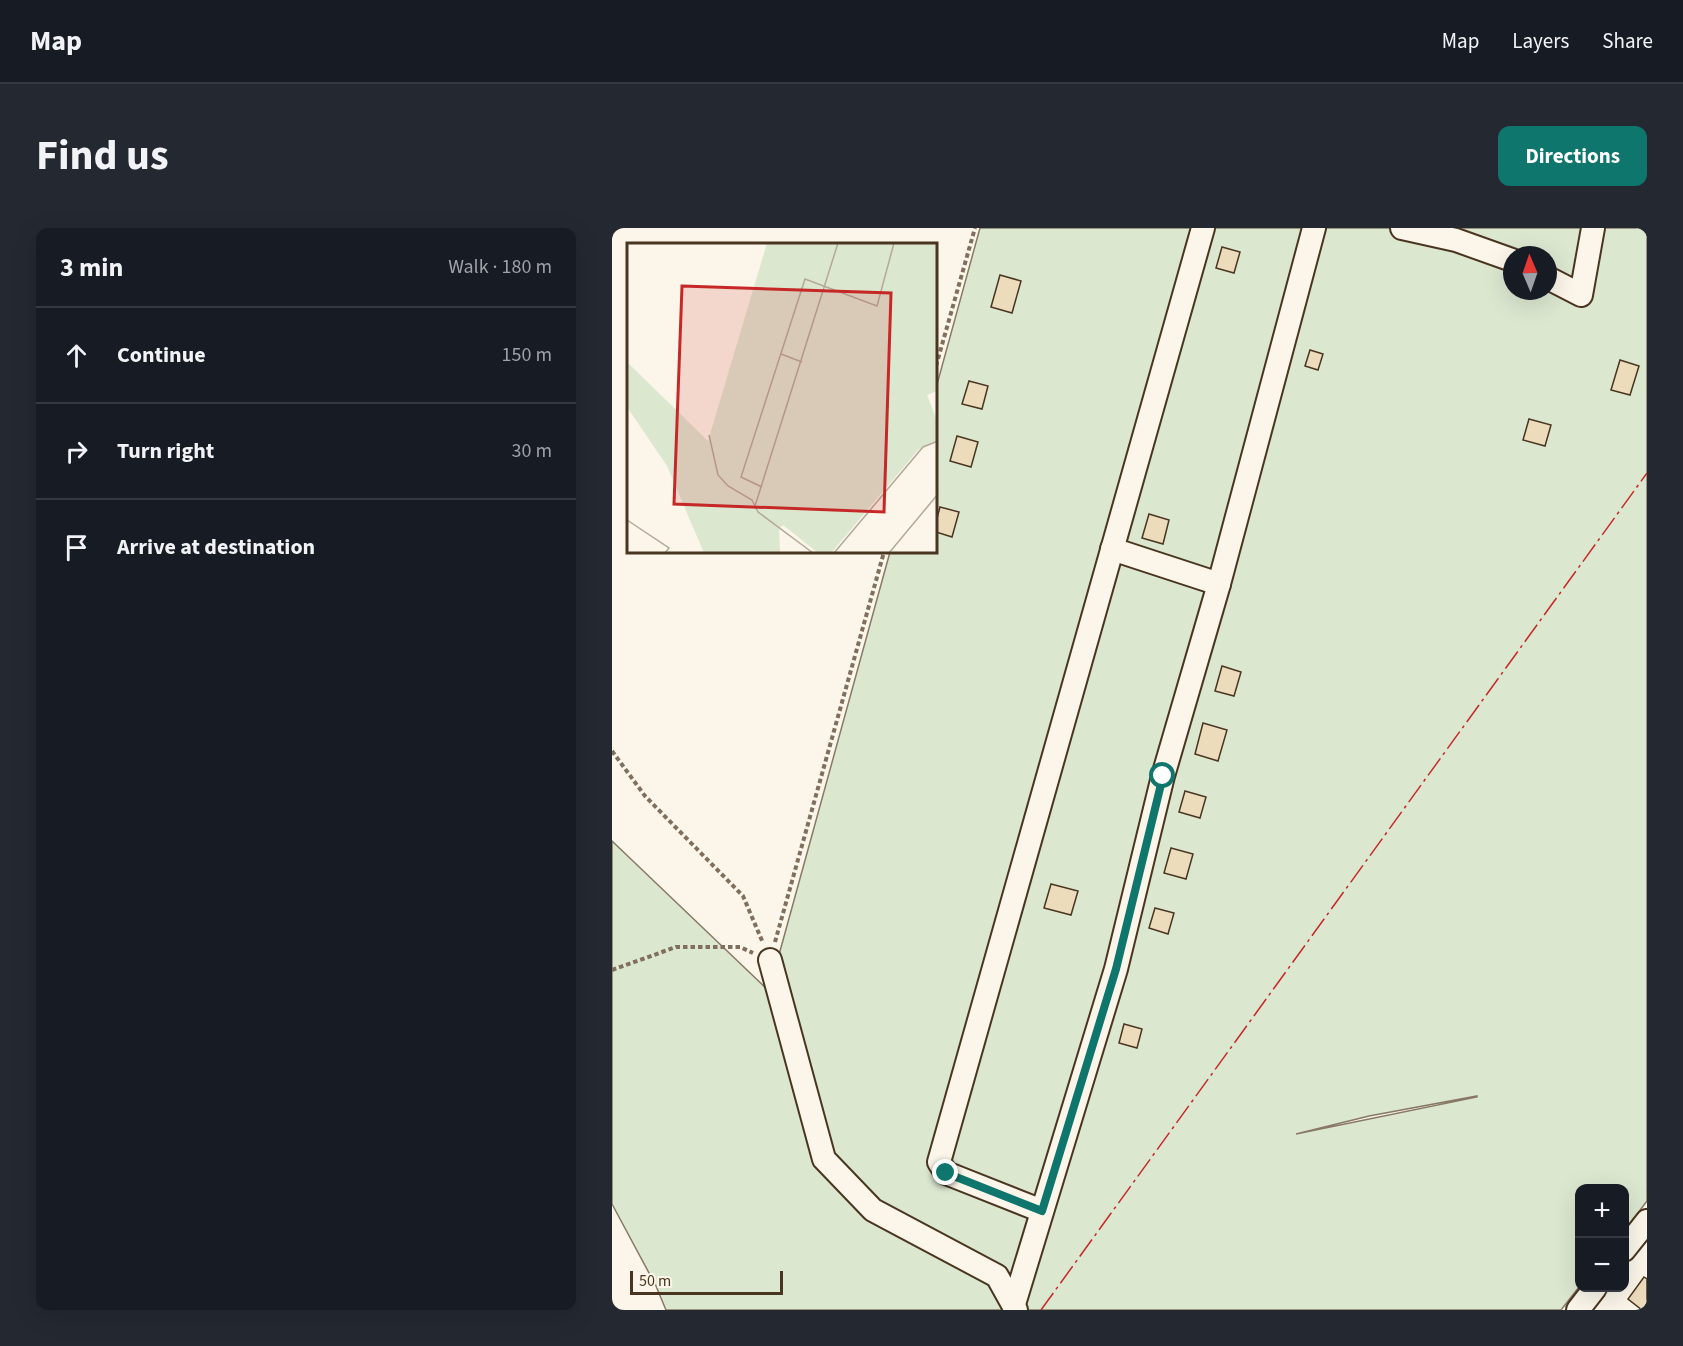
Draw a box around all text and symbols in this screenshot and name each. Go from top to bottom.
text: Map [30,21,82,61]
text: Map [1442,26,1479,56]
text: Layers [1512,26,1569,56]
text: Share [1602,26,1653,56]
text: Find us [36,126,169,186]
button: Directions [1498,126,1647,186]
inset map [627,243,938,554]
north arrow [1503,246,1557,300]
text: 3 min [60,249,123,286]
text: Walk · 180 m [448,253,552,281]
icon: ahead [60,339,93,372]
text: Continue [117,339,206,371]
text: 150 m [502,341,552,369]
icon: right [60,435,93,468]
text: Turn right [117,435,214,467]
text: 30 m [512,437,552,465]
icon: arrive [60,531,93,564]
text: Arrive at destination [117,531,315,563]
route start [1149,762,1175,788]
route end [932,1159,958,1185]
map controls [1575,1184,1629,1292]
button: + [1575,1184,1629,1238]
button: − [1575,1238,1629,1292]
scale bar [630,1268,783,1296]
text: 50 m [639,1270,671,1292]

